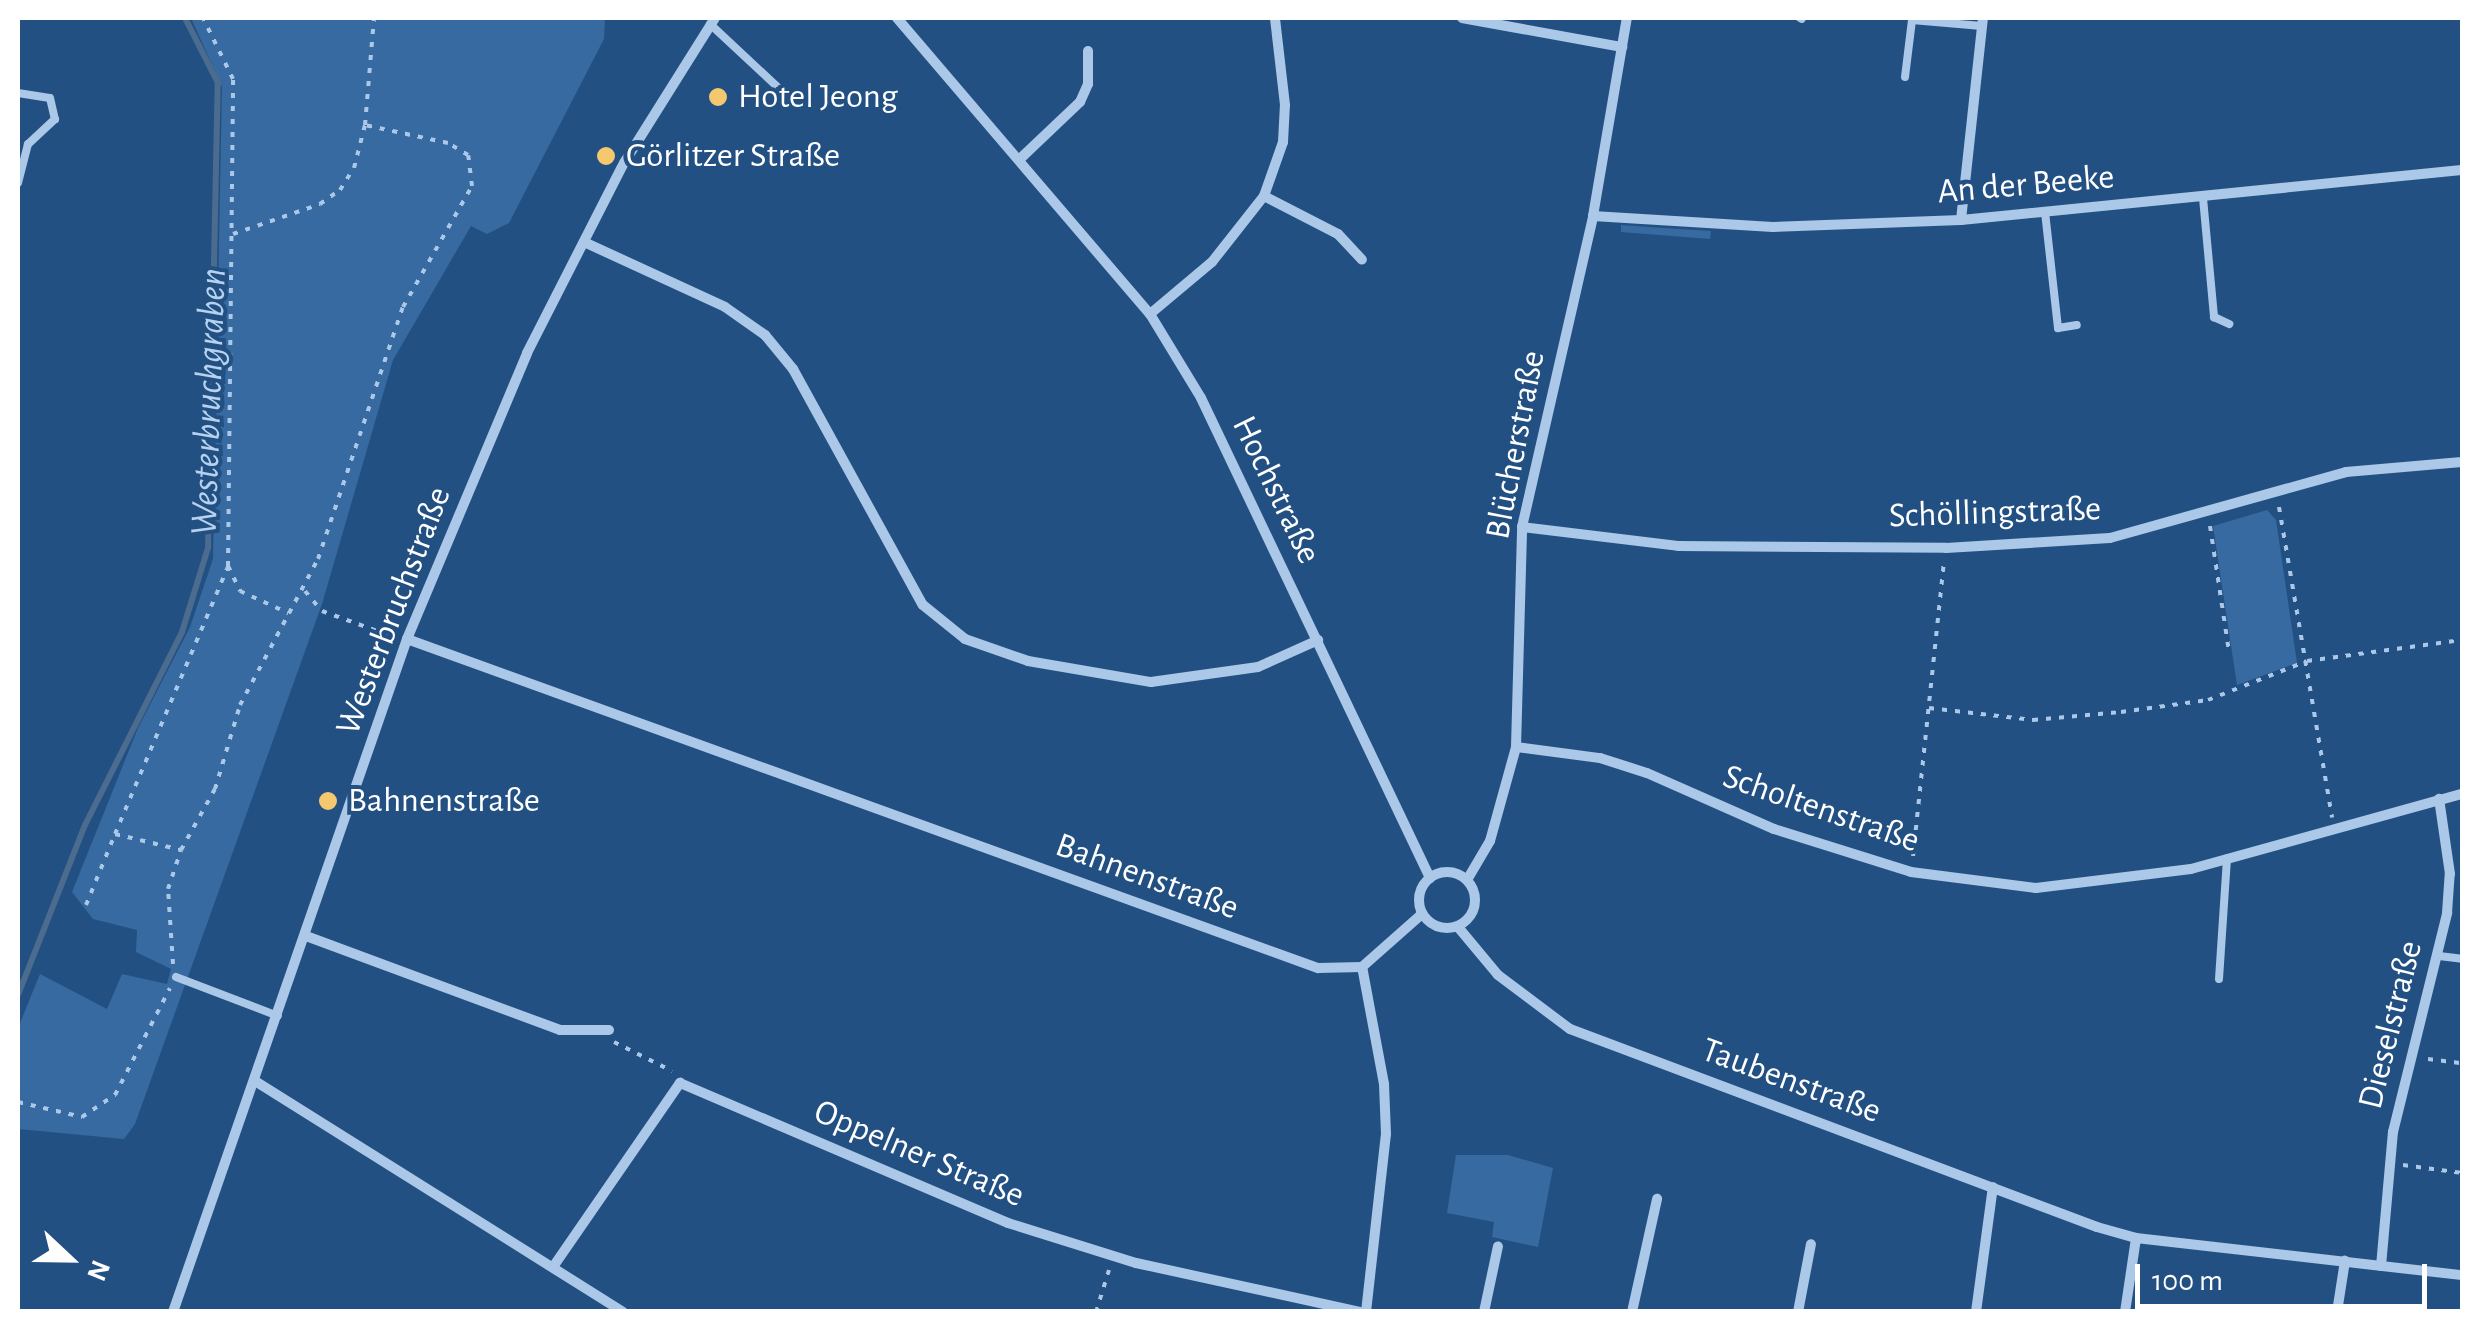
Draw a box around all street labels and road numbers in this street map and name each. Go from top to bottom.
street label: An der Beeke [1936,156,2116,214]
street label: Blücherstraße [1477,347,1555,543]
street label: Hochstraße [1222,409,1330,571]
street label: Westerbruchstraße [327,481,461,741]
street label: Schöllingstraße [1888,488,2102,538]
street label: Scholtenstraße [1717,756,1925,862]
street label: Bahnenstraße [1050,824,1244,930]
street label: Dieselstraße [2350,937,2432,1113]
street label: Taubenstraße [1696,1029,1886,1133]
street label: Oppelner Straße [808,1091,1030,1217]

